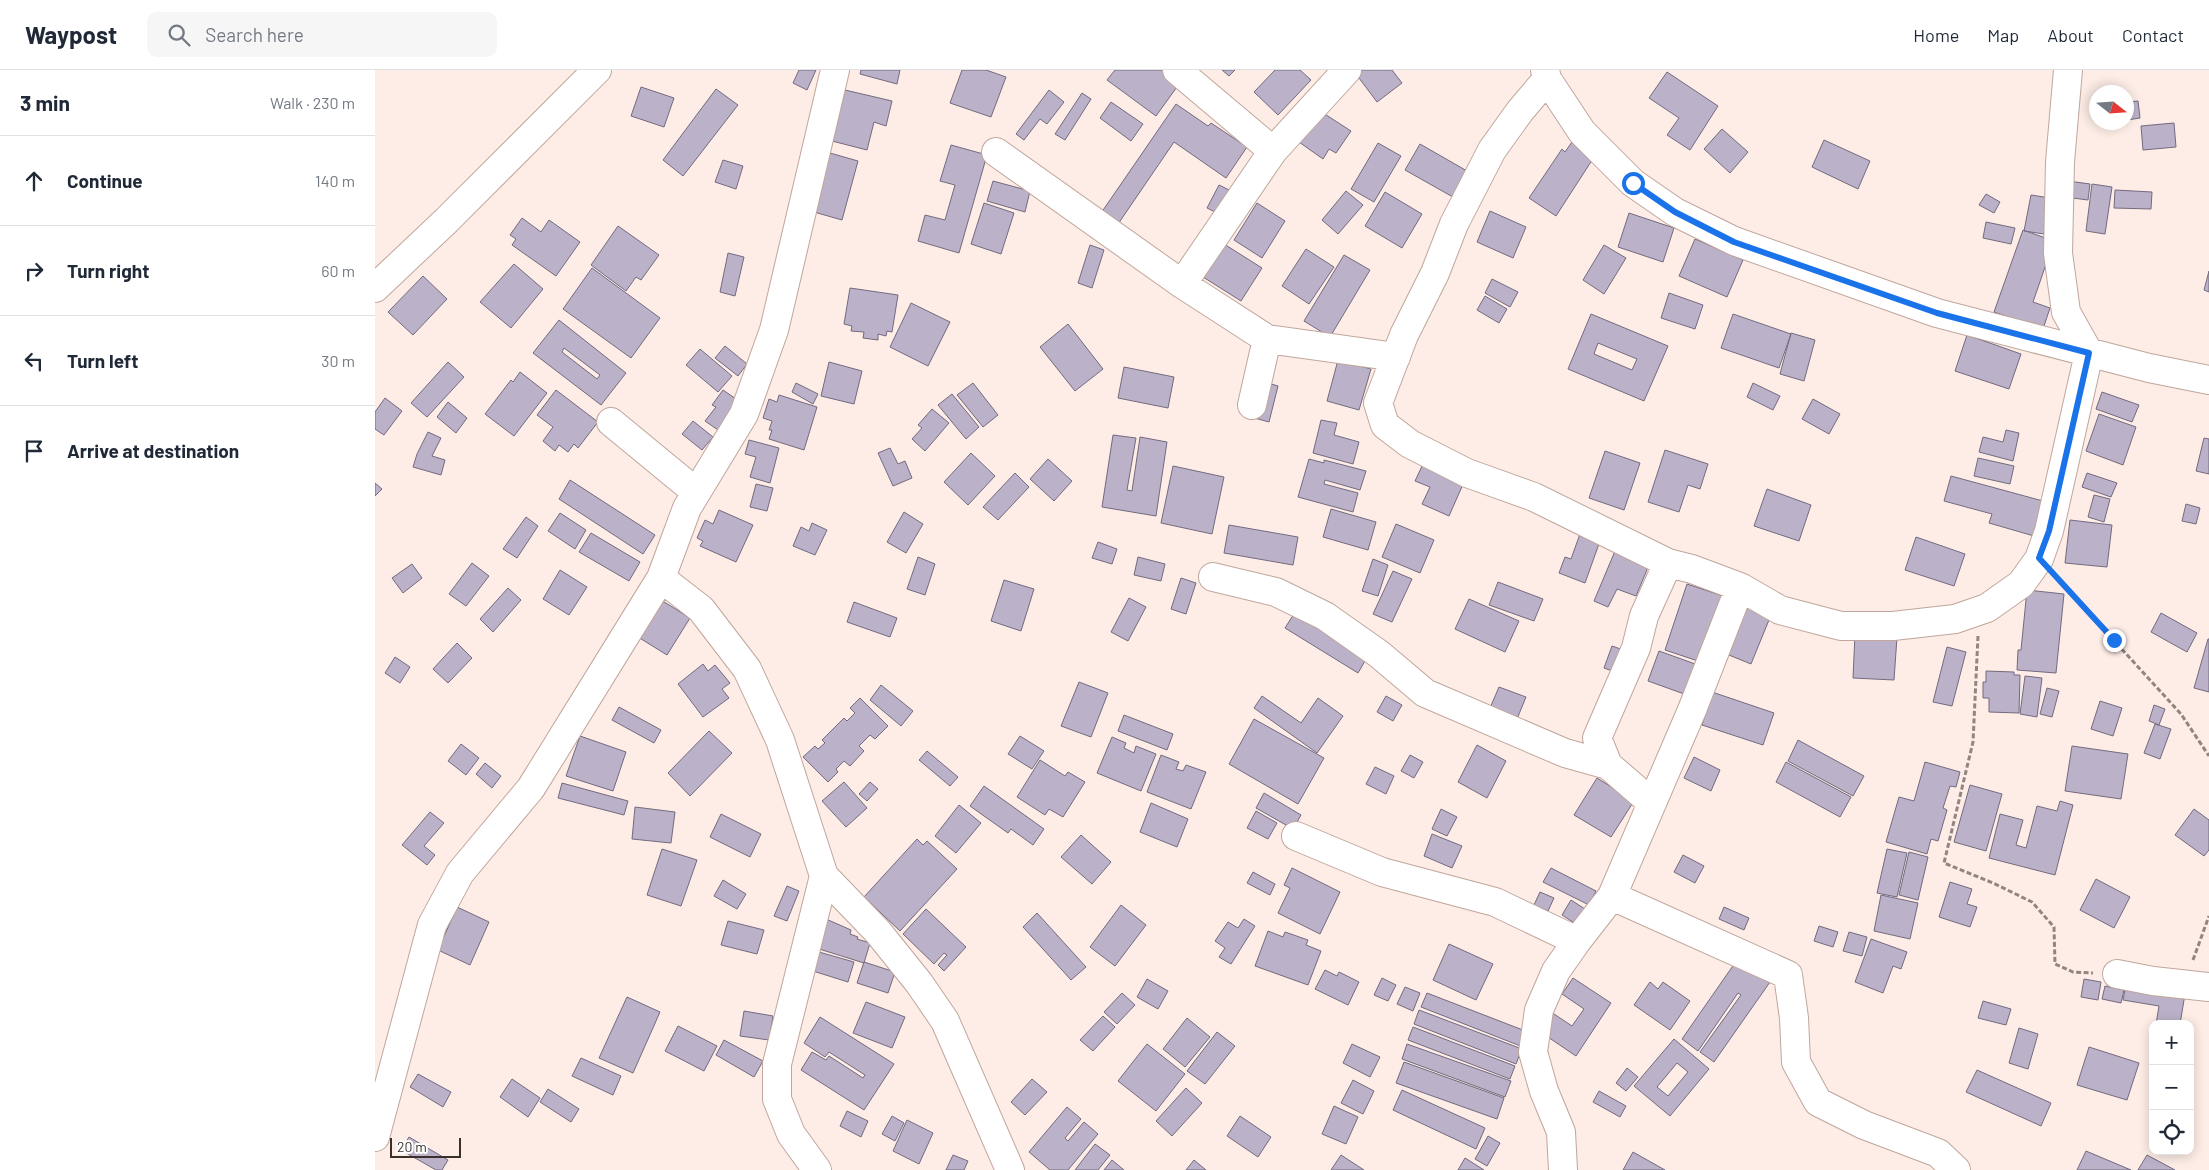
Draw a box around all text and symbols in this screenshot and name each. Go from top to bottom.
search box [147,12,497,57]
text: Waypost [25,20,117,49]
icon: search [165,21,193,49]
text: Search here [205,23,304,46]
text: Home [1913,24,1959,46]
text: Map [1987,24,2019,46]
text: About [2047,24,2094,46]
text: Contact [2122,24,2184,46]
north arrow [2089,85,2134,130]
text: 3 min [20,90,70,115]
text: Walk · 230 m [270,93,355,112]
icon: ahead [20,167,48,195]
text: Continue [67,169,143,192]
text: 140 m [315,171,355,190]
route start [1622,172,1645,195]
icon: right [20,257,48,285]
text: Turn right [67,259,149,282]
text: 60 m [321,261,355,280]
icon: left [20,347,48,375]
text: Turn left [67,349,138,372]
text: 30 m [321,351,355,370]
icon: arrive [20,437,48,465]
text: Arrive at destination [67,439,239,462]
route end [2103,629,2126,652]
map controls [2149,1020,2194,1155]
button: + [2149,1020,2194,1065]
button: − [2149,1065,2194,1110]
button: locate [2149,1110,2194,1155]
scale bar [390,1135,461,1158]
text: 20 m [397,1138,427,1155]

